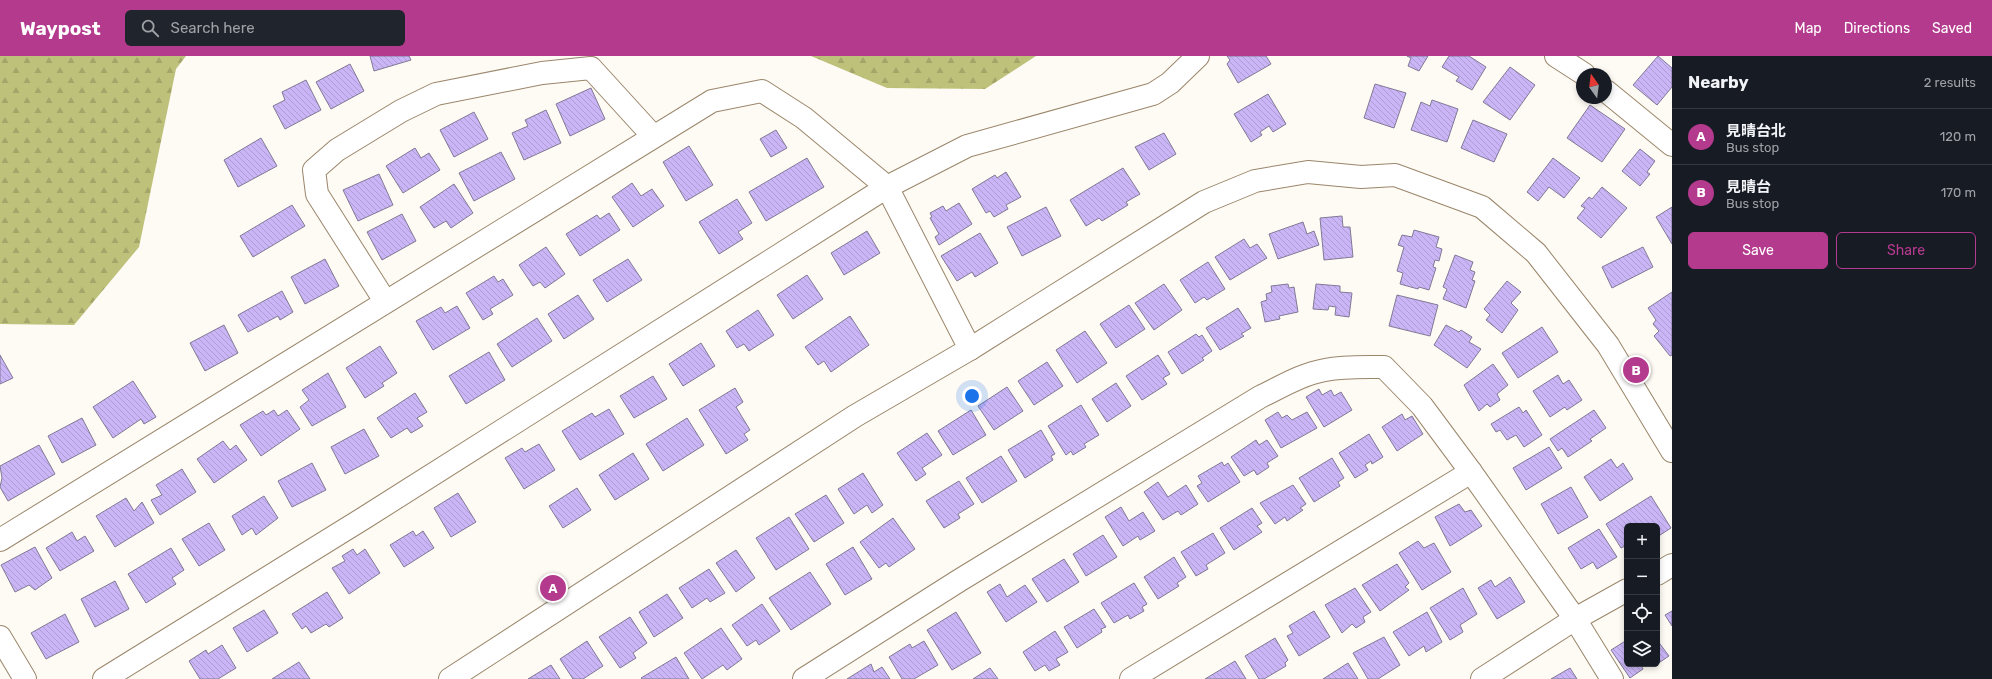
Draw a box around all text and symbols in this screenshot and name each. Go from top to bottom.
search box [125,10,405,46]
text: Waypost [20,17,101,40]
icon: search [139,17,161,39]
text: Search here [171,19,255,37]
text: Map [1795,20,1822,37]
text: Directions [1844,20,1910,37]
text: Saved [1932,20,1972,37]
north arrow [1576,68,1612,104]
text: Nearby [1688,72,1749,92]
text: 2 results [1924,75,1976,90]
text: 見晴台北 [1726,122,1786,140]
text: A [1696,129,1706,144]
text: 120 m [1940,129,1976,144]
text: Bus stop [1726,140,1779,155]
text: 見晴台 [1726,178,1771,196]
text: B [1696,185,1706,200]
text: 170 m [1941,185,1976,200]
text: Bus stop [1726,196,1779,211]
button: Save [1688,232,1828,269]
button: Share [1836,232,1976,269]
pin: B [1623,355,1649,385]
your location [962,386,982,406]
map controls [1624,523,1660,667]
button: + [1624,523,1660,559]
button: − [1624,559,1660,595]
pin: A [540,573,566,603]
button: locate [1624,595,1660,631]
button: layers [1624,631,1660,667]

